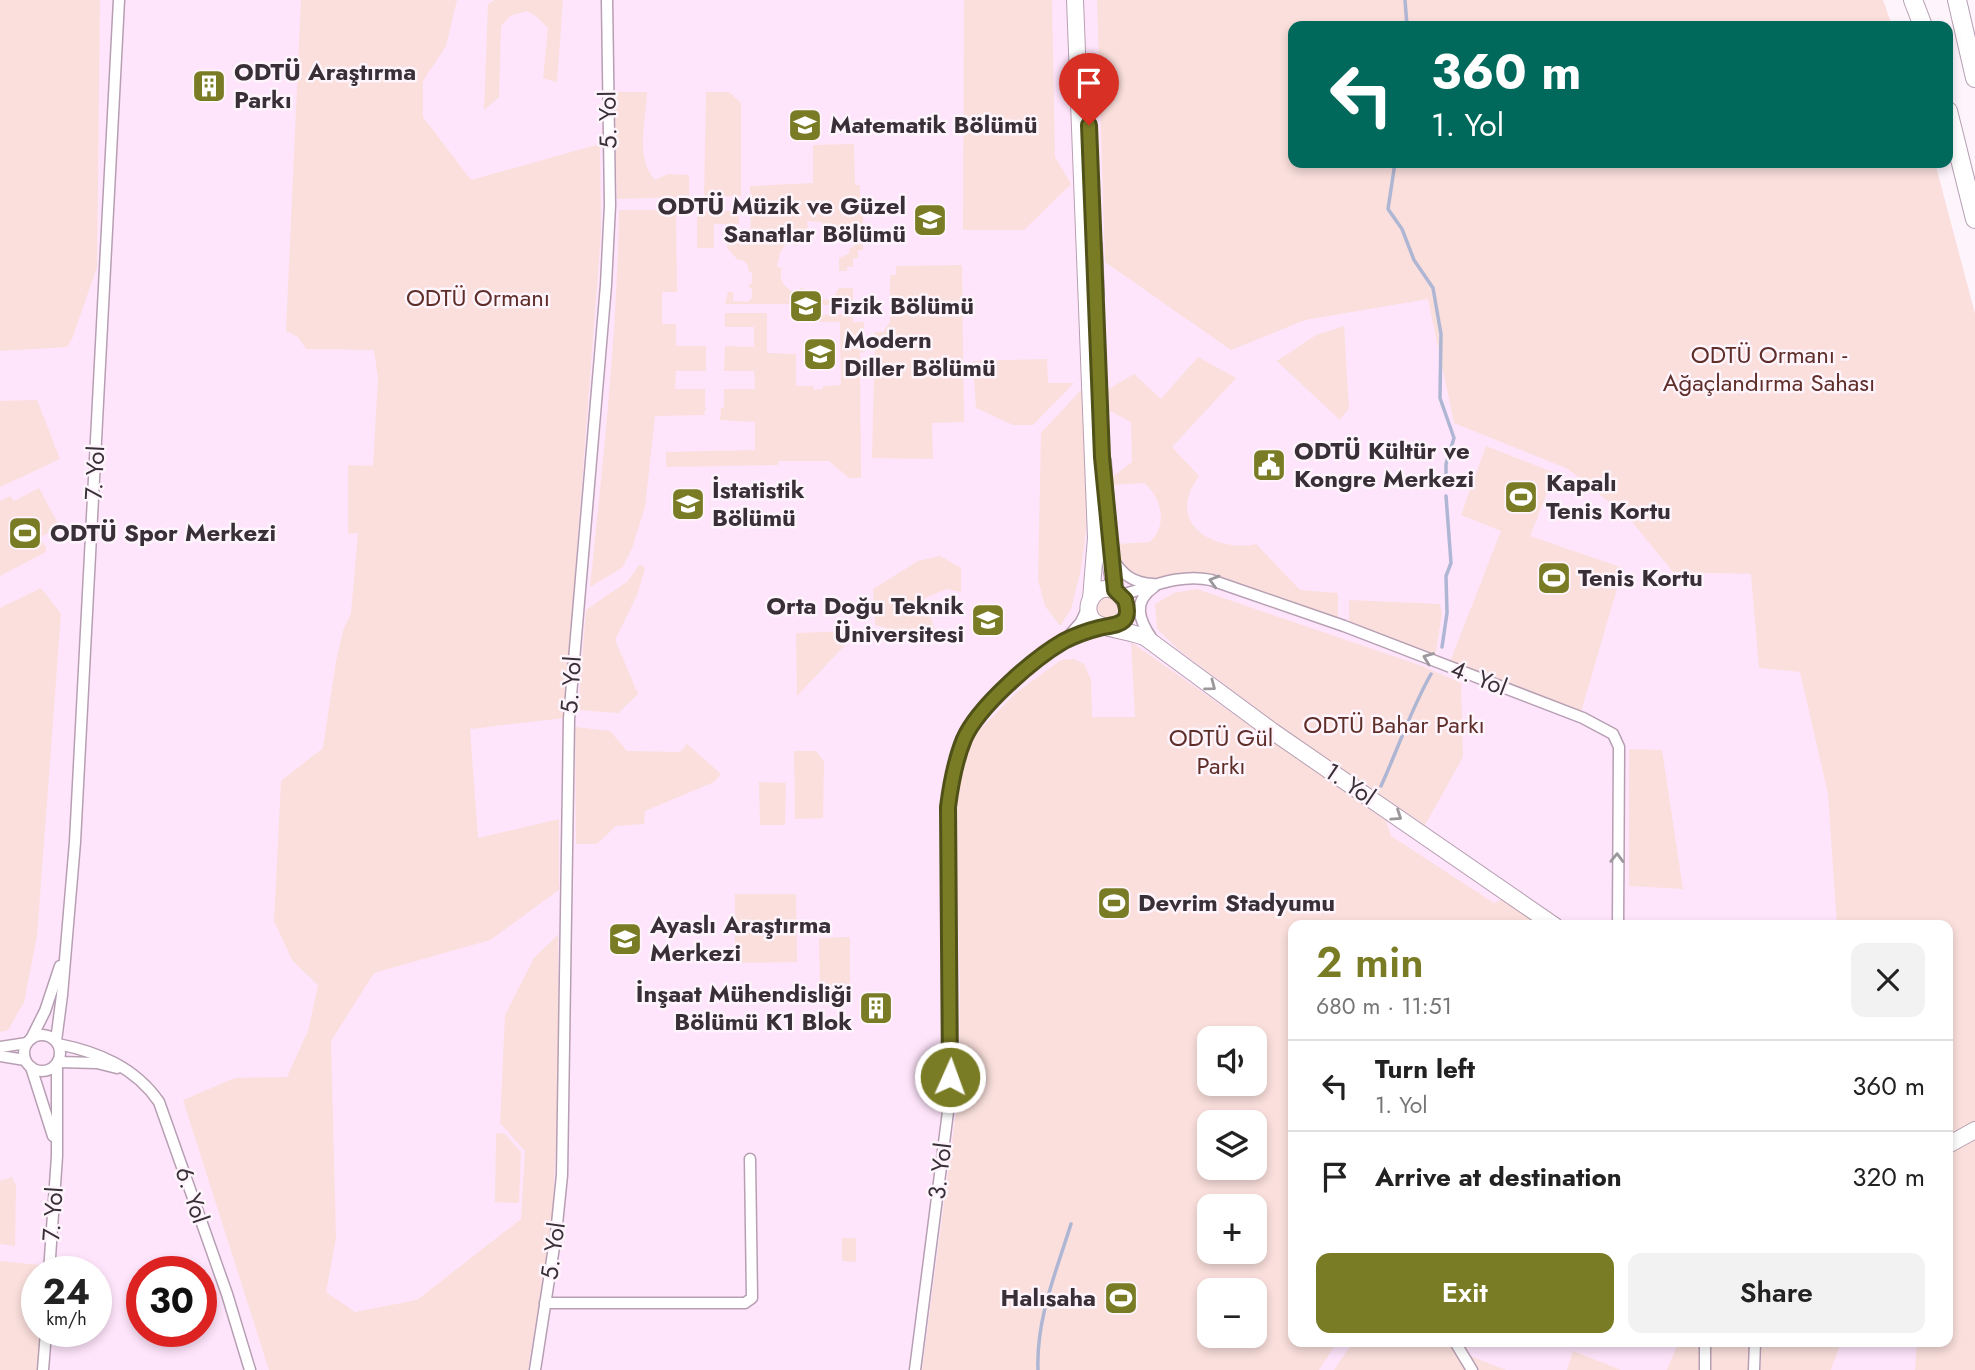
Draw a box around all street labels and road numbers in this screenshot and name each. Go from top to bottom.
street label: 5. Yol [589,91,626,149]
street label: 7. Yol [76,445,113,501]
street label: 4. Yol [1446,651,1513,704]
street label: 5. Yol [551,655,590,715]
street label: 1. Yol [1318,754,1383,813]
street label: 3. Yol [919,1141,960,1201]
street label: 6. Yol [166,1162,218,1228]
street label: 7. Yol [33,1186,72,1242]
street label: 5. Yol [531,1220,574,1282]

